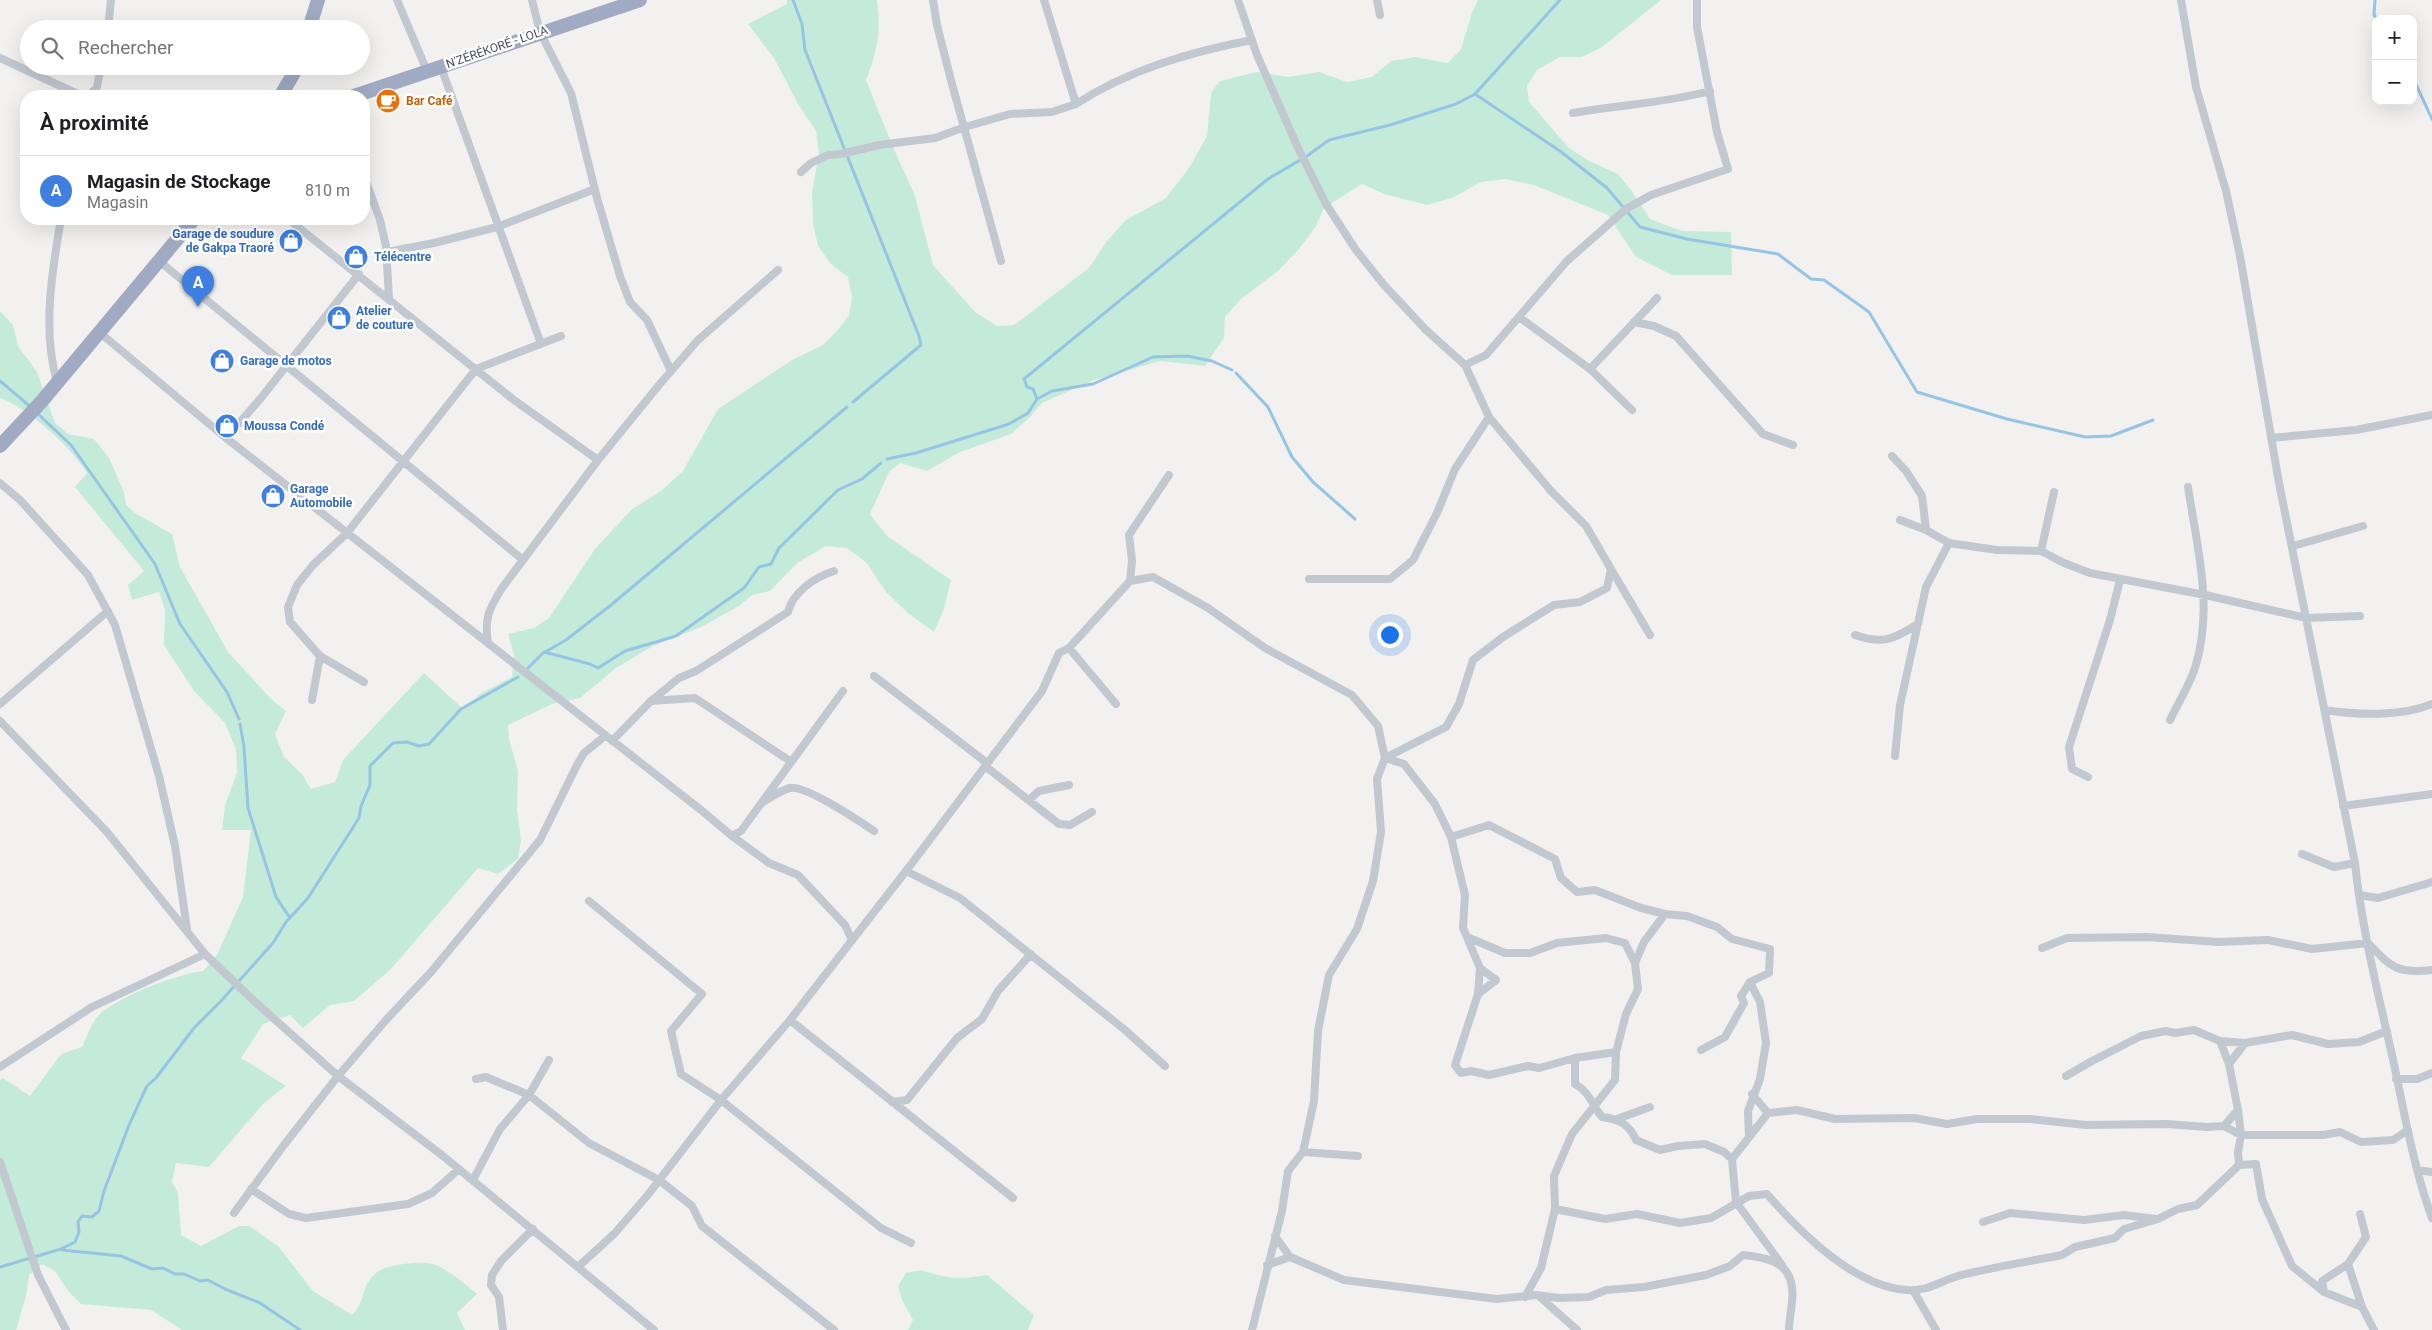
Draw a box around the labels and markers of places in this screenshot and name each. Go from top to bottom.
cafe icon: Bar Café [375,88,401,114]
place label: Bar Café [406,94,453,108]
place label: Garage de soudure de Gakpa Traoré [172,227,275,255]
shop icon: Garage de soudure de Gakpa Traoré [278,228,304,254]
shop icon: Télécentre [343,244,369,270]
place label: Télécentre [374,250,432,264]
pin: A [182,266,214,307]
place label: Atelier de couture [356,304,414,332]
shop icon: Atelier de couture [326,305,352,331]
shop icon: Garage de motos [209,348,235,374]
place label: Garage de motos [240,354,332,368]
shop icon: Moussa Condé [214,413,240,439]
place label: Moussa Condé [244,419,325,433]
place label: Garage Automobile [290,482,353,510]
shop icon: Garage Automobile [260,483,286,509]

